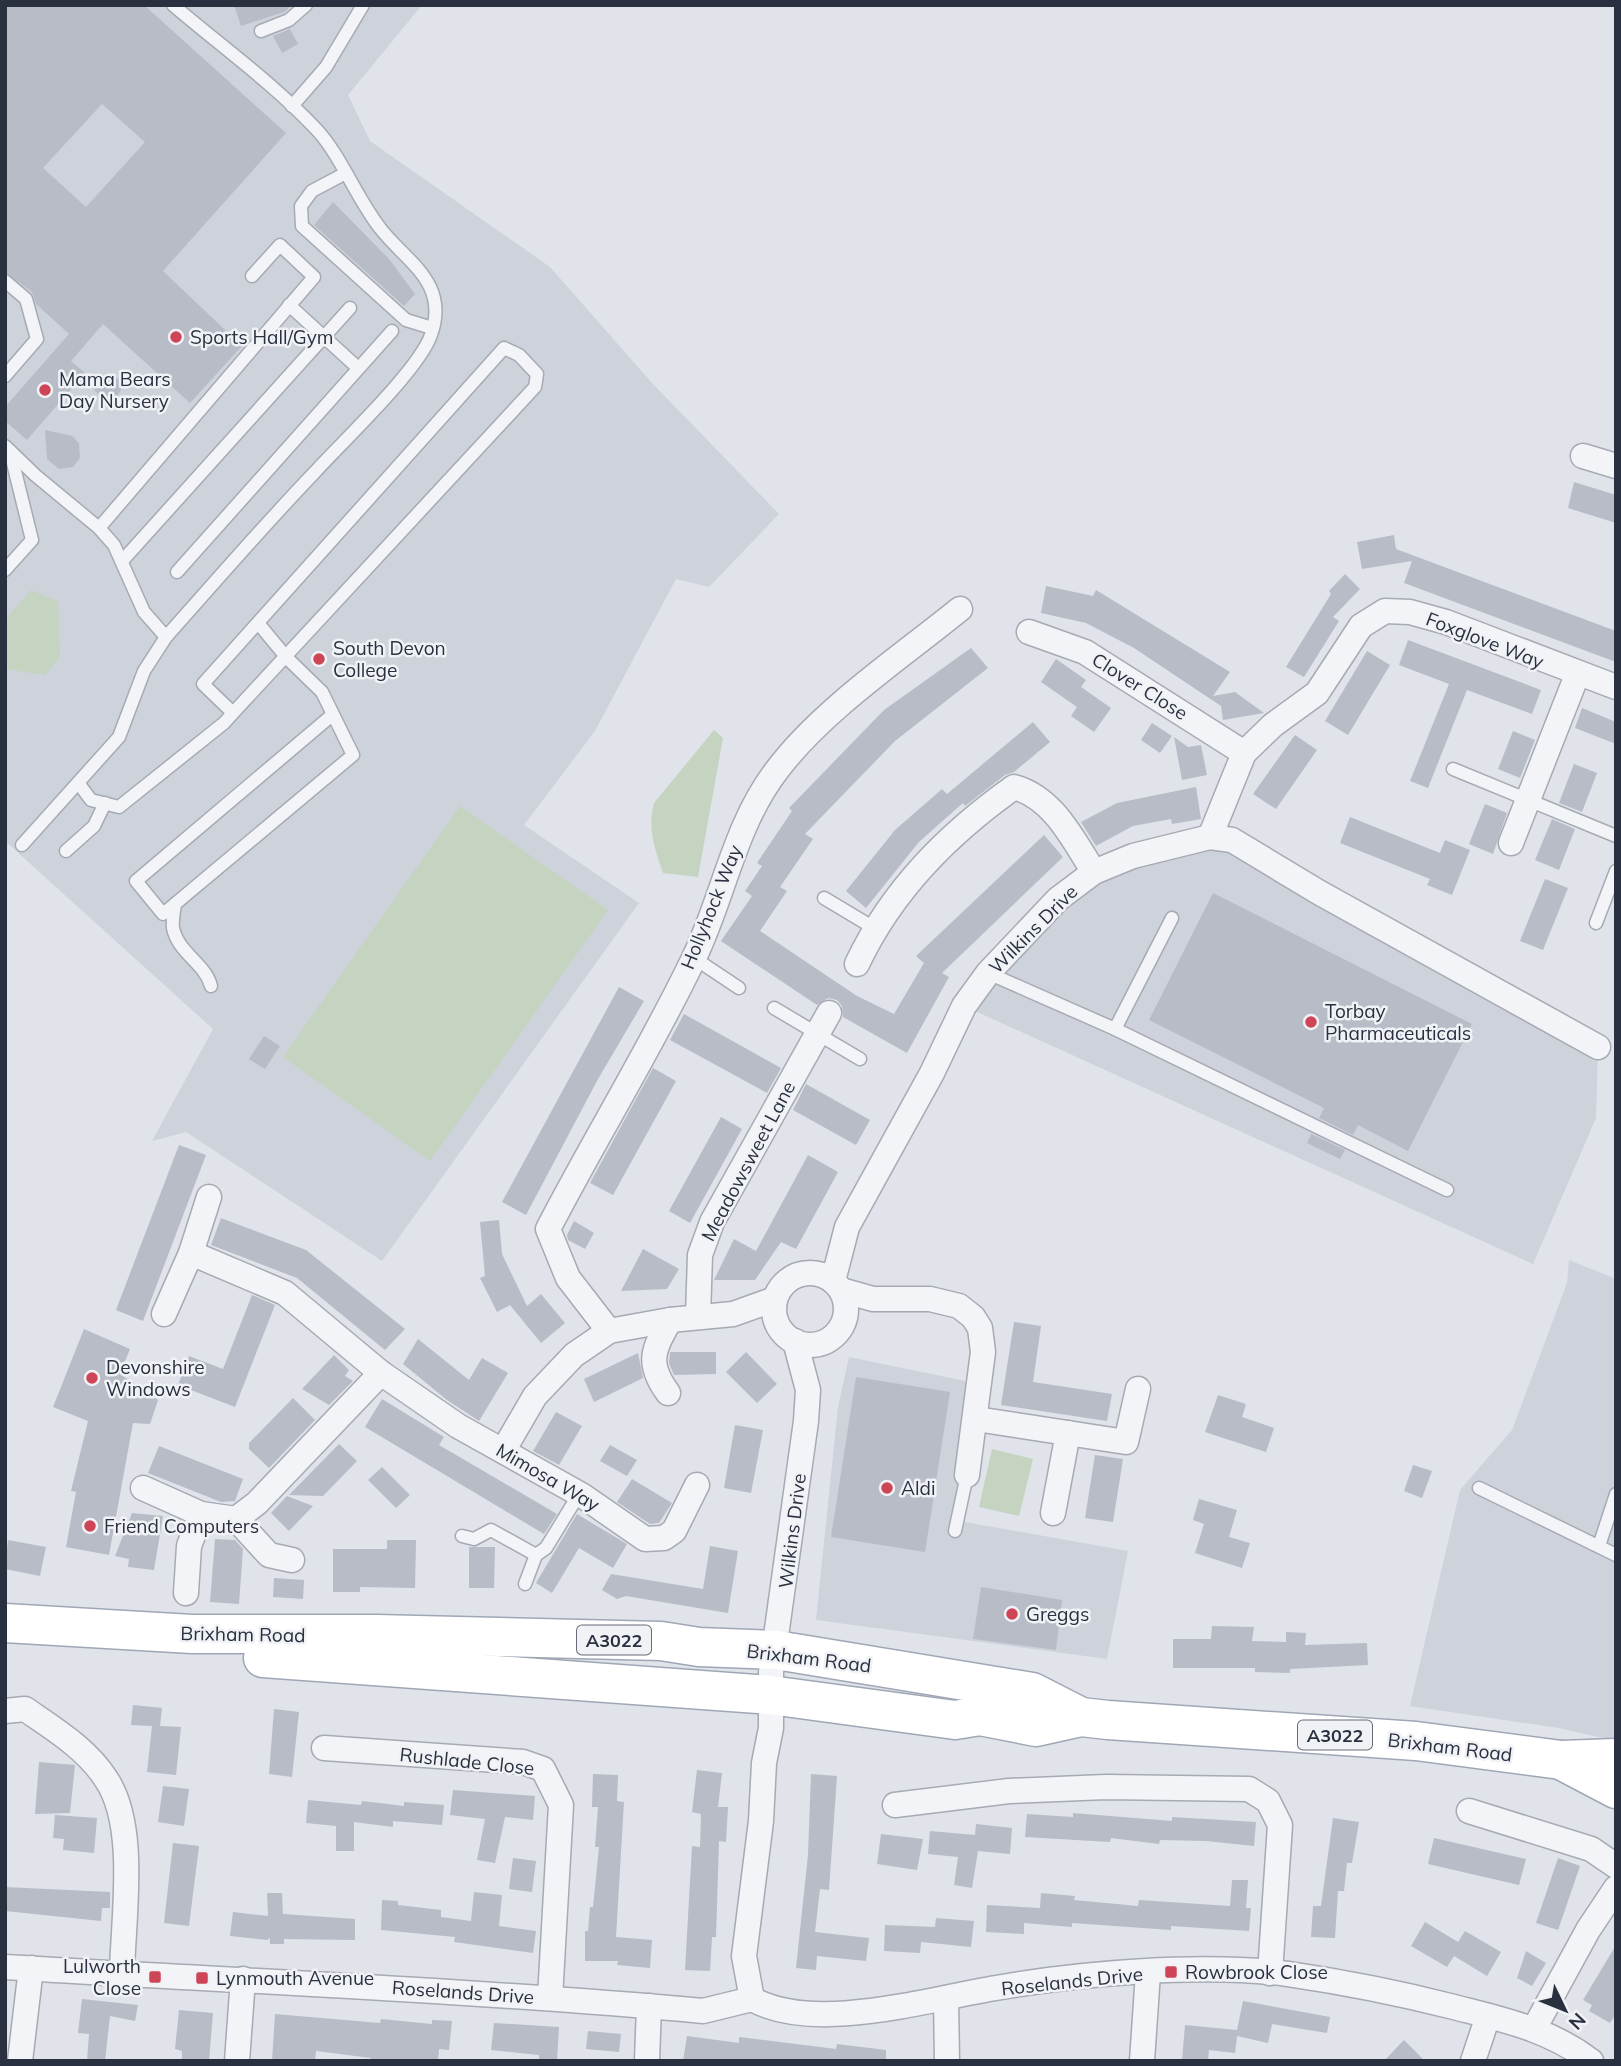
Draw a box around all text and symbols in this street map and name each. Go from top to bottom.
place label: Sports Hall/Gym [190,325,333,349]
marker: Sports Hall/Gym [168,329,184,345]
place label: Mama Bears Day Nursery [59,367,171,413]
marker: Mama Bears Day Nursery [37,382,53,398]
street label: Foxglove Way [1423,607,1547,673]
place label: South Devon College [333,636,446,682]
street label: Clover Close [1088,647,1192,725]
marker: South Devon College [311,651,327,667]
street label: Hollyhock Way [675,841,747,973]
street label: Wilkins Drive [984,880,1082,978]
place label: Torbay Pharmaceuticals [1325,999,1471,1045]
marker: Torbay Pharmaceuticals [1303,1014,1319,1030]
street label: Meadowsweet Lane [696,1077,800,1245]
place label: Devonshire Windows [106,1355,205,1401]
marker: Devonshire Windows [84,1370,100,1386]
street label: Mimosa Way [492,1438,604,1516]
street label: Wilkins Drive [773,1472,811,1590]
place label: Aldi [901,1476,935,1500]
marker: Aldi [879,1480,895,1496]
place label: Friend Computers [104,1514,259,1538]
marker: Friend Computers [82,1518,98,1534]
place label: Greggs [1026,1602,1089,1626]
marker: Greggs [1004,1606,1020,1622]
street label: Brixham Road [180,1621,306,1647]
road number: A3022 [577,1625,651,1654]
street label: Brixham Road [745,1638,873,1678]
road number: A3022 [1298,1720,1372,1750]
street label: Brixham Road [1386,1727,1514,1767]
street label: Rushlade Close [398,1742,536,1780]
place label: Lulworth Close [63,1954,141,2000]
place label: Rowbrook Close [1185,1960,1328,1984]
street label: Roselands Drive [1000,1962,1144,2000]
marker: Rowbrook Close [1163,1964,1179,1980]
place label: Lynmouth Avenue [216,1966,374,1990]
marker: Lulworth Close [147,1969,163,1985]
marker: Lynmouth Avenue [194,1970,210,1986]
street label: Roselands Drive [391,1975,535,2009]
north arrow [1530,1975,1600,2045]
text: N [1564,2008,1591,2035]

